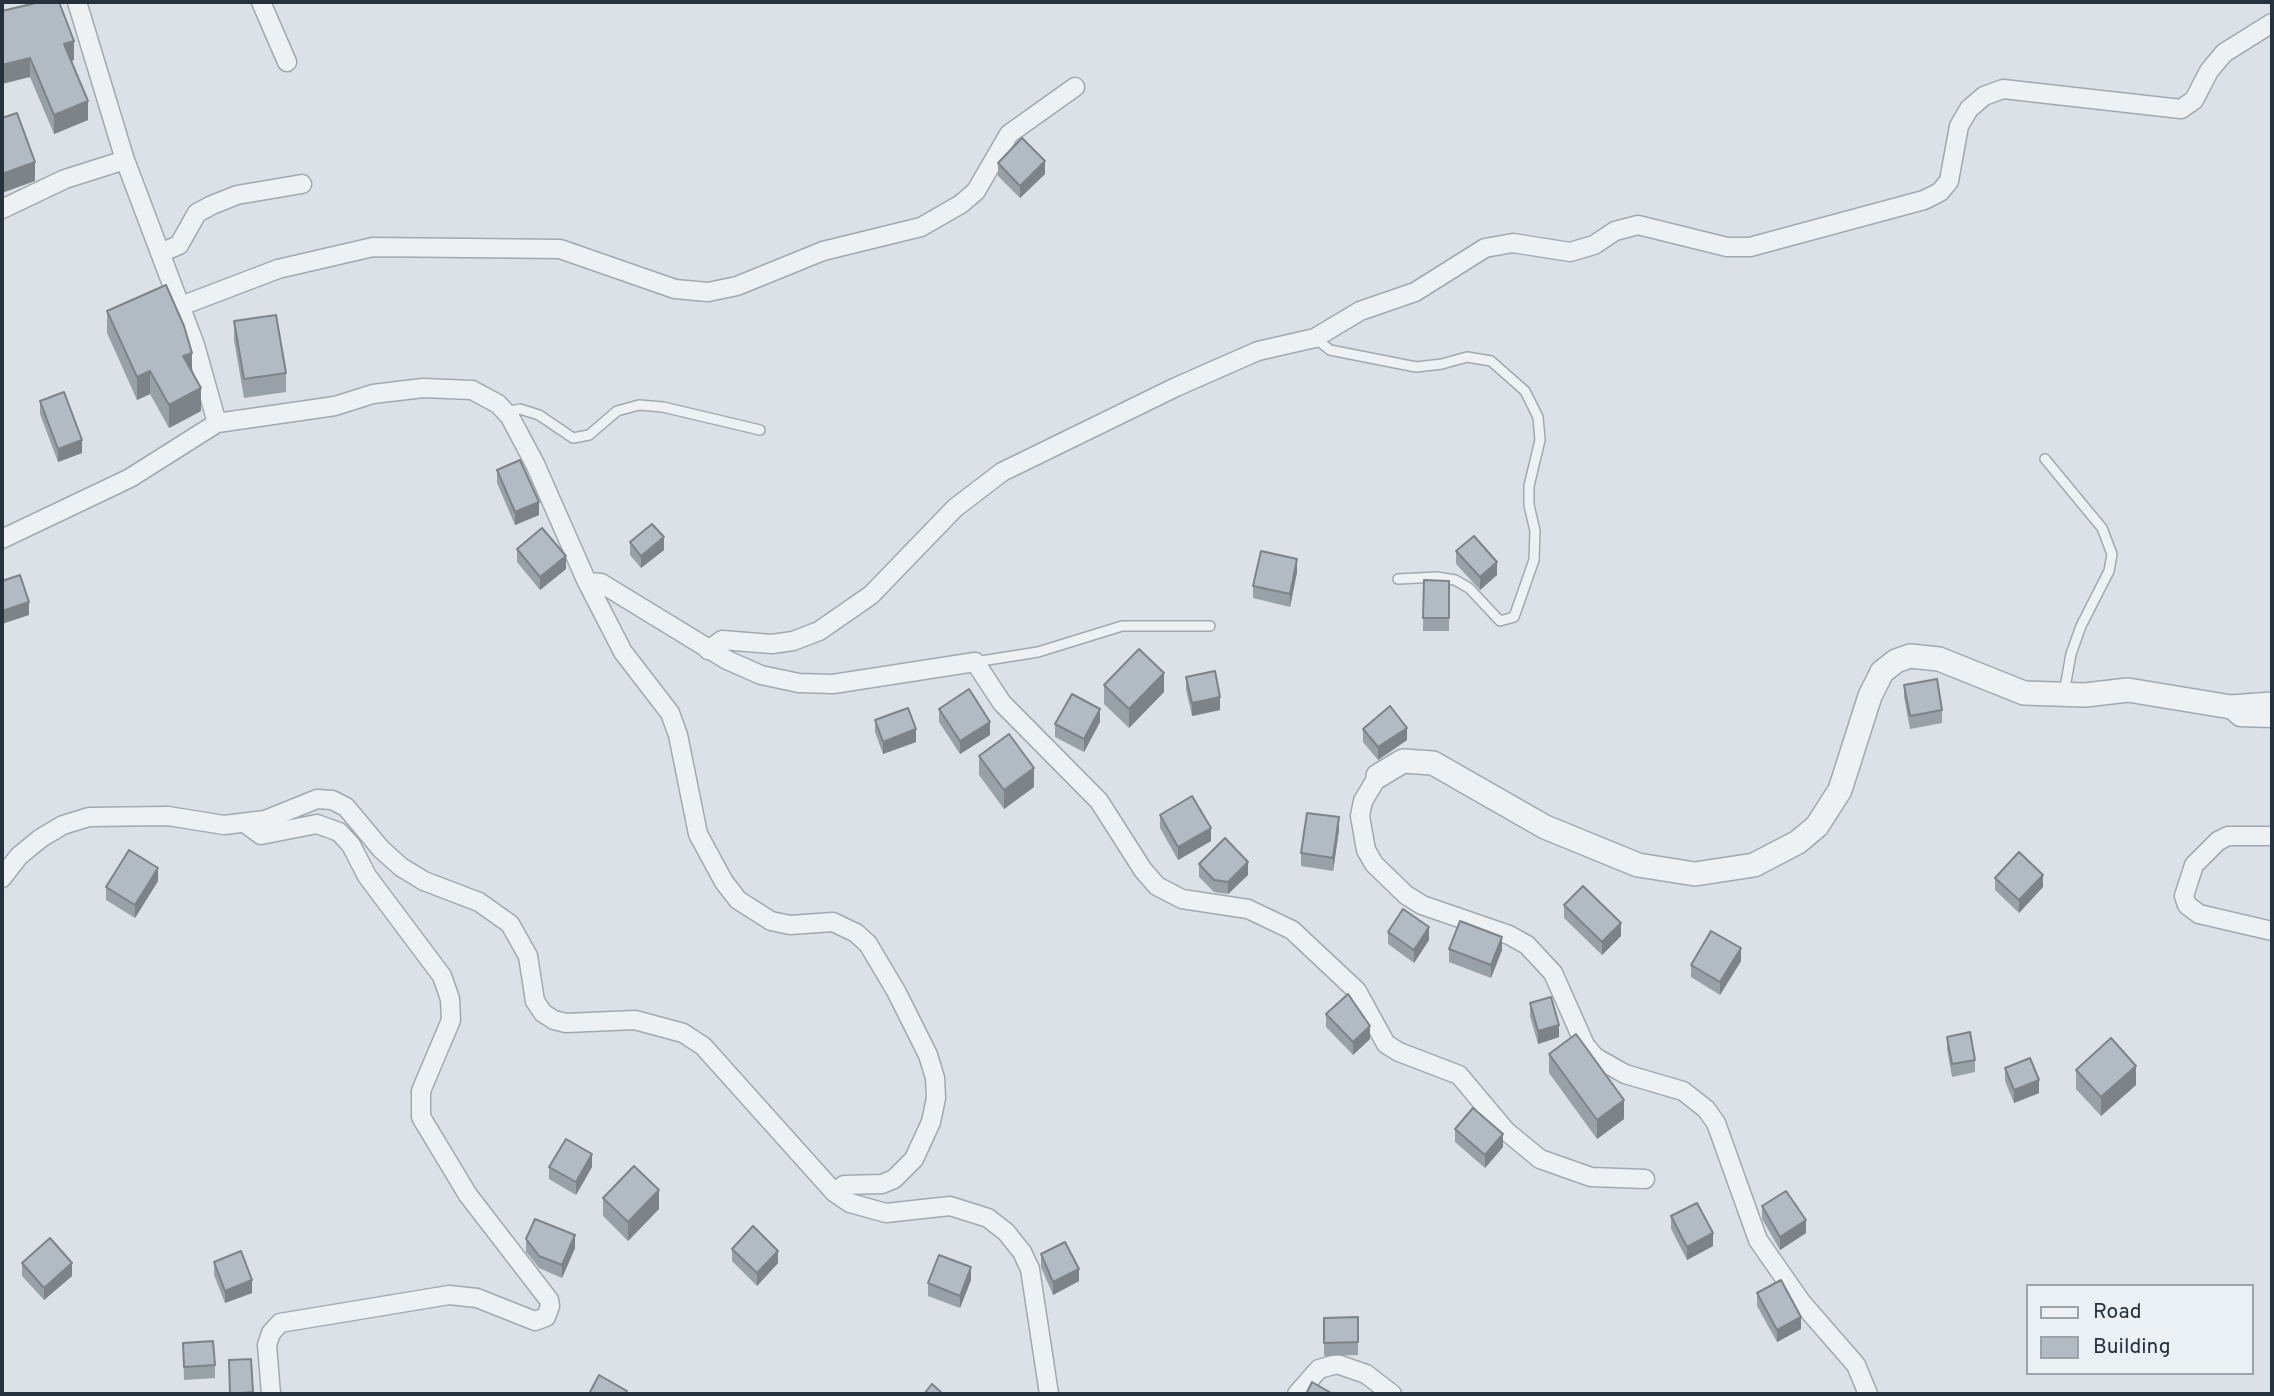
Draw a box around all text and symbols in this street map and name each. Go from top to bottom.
legend [2025,1284,2253,1375]
text: Road [2093,1299,2142,1326]
text: Building [2093,1334,2171,1361]

